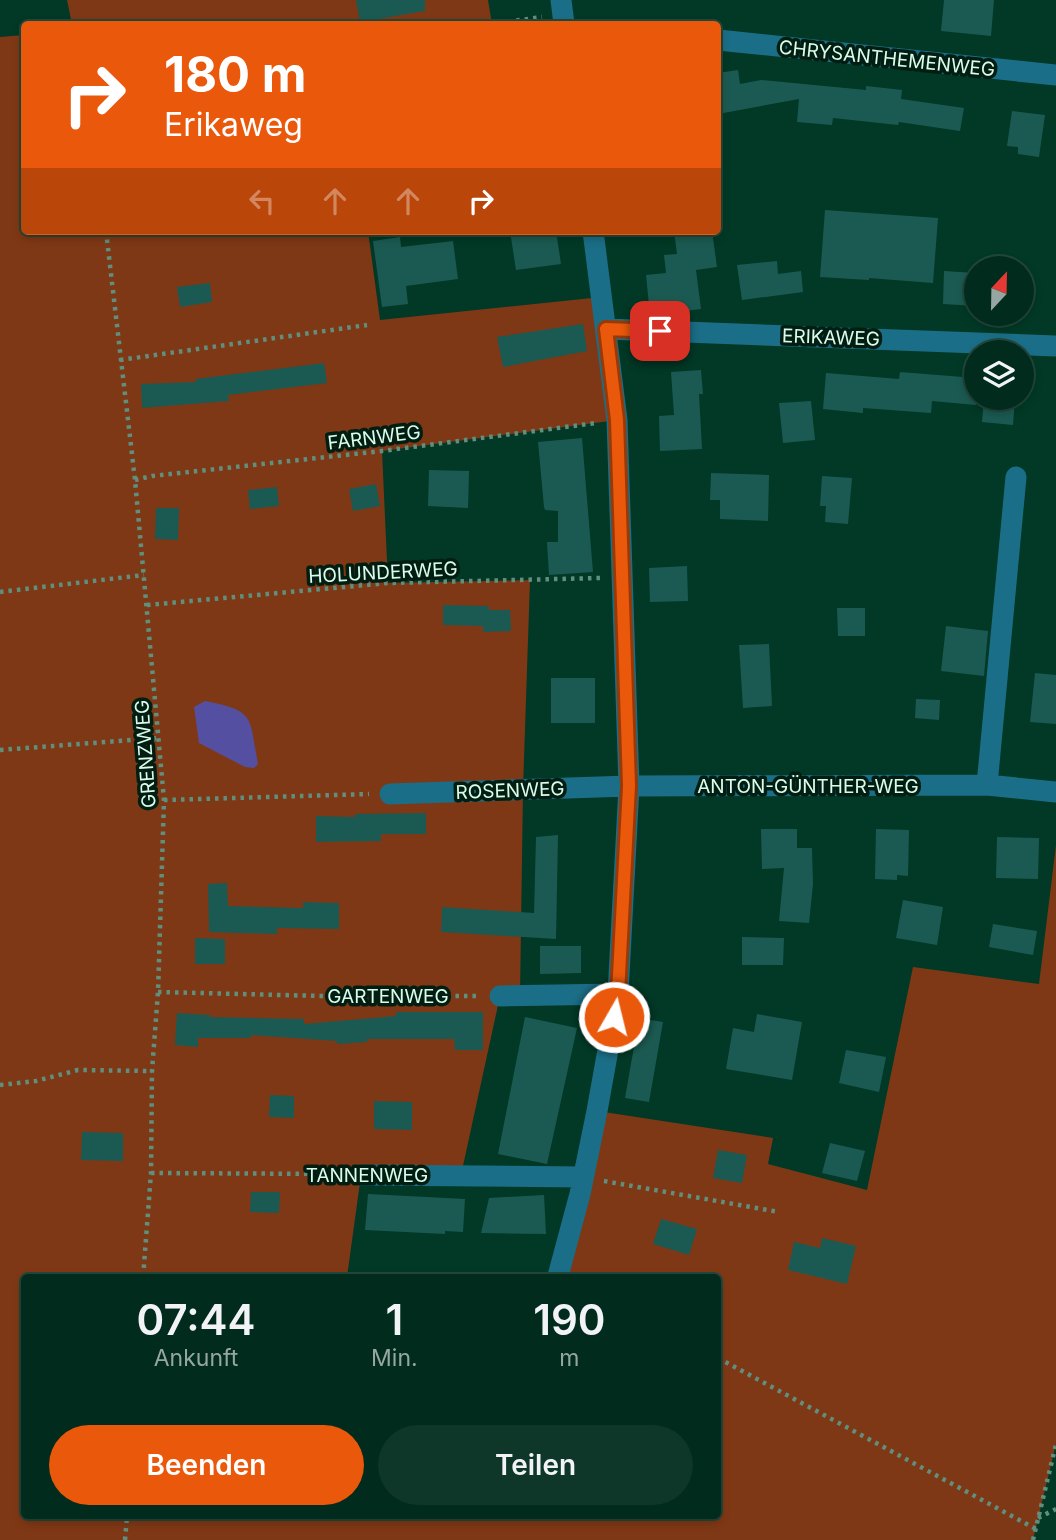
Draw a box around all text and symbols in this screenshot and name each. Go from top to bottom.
street label: CHRYSANTHEMENWEG [778,36,996,81]
text: 180 m [164,45,306,104]
icon: right [49,49,140,140]
text: Erikaweg [164,105,303,144]
icon: left [243,182,281,220]
icon: ahead [316,182,354,220]
icon: ahead [389,182,427,220]
icon: right [462,182,500,220]
north arrow [964,256,1034,326]
map controls [964,256,1034,410]
pin [630,301,690,361]
icon: arrive [641,312,679,350]
street label: ERIKAWEG [782,324,880,351]
button: layers [964,340,1034,410]
street label: FARNWEG [326,420,422,455]
street label: HOLUNDERWEG [308,557,458,588]
street label: GRENZWEG [130,699,161,809]
street label: ANTON-GÜNTHER-WEG [697,775,919,798]
street label: ROSENWEG [455,777,565,804]
position arrow [577,980,651,1054]
street label: GARTENWEG [327,985,449,1008]
street label: TANNENWEG [306,1164,428,1187]
text: 07:44 [137,1294,256,1345]
text: 1 [385,1294,403,1345]
text: 190 [533,1294,605,1345]
text: Ankunft [154,1344,238,1372]
text: Min. [371,1344,418,1372]
text: m [559,1344,579,1372]
button: Beenden [49,1425,364,1505]
button: Teilen [378,1425,693,1505]

